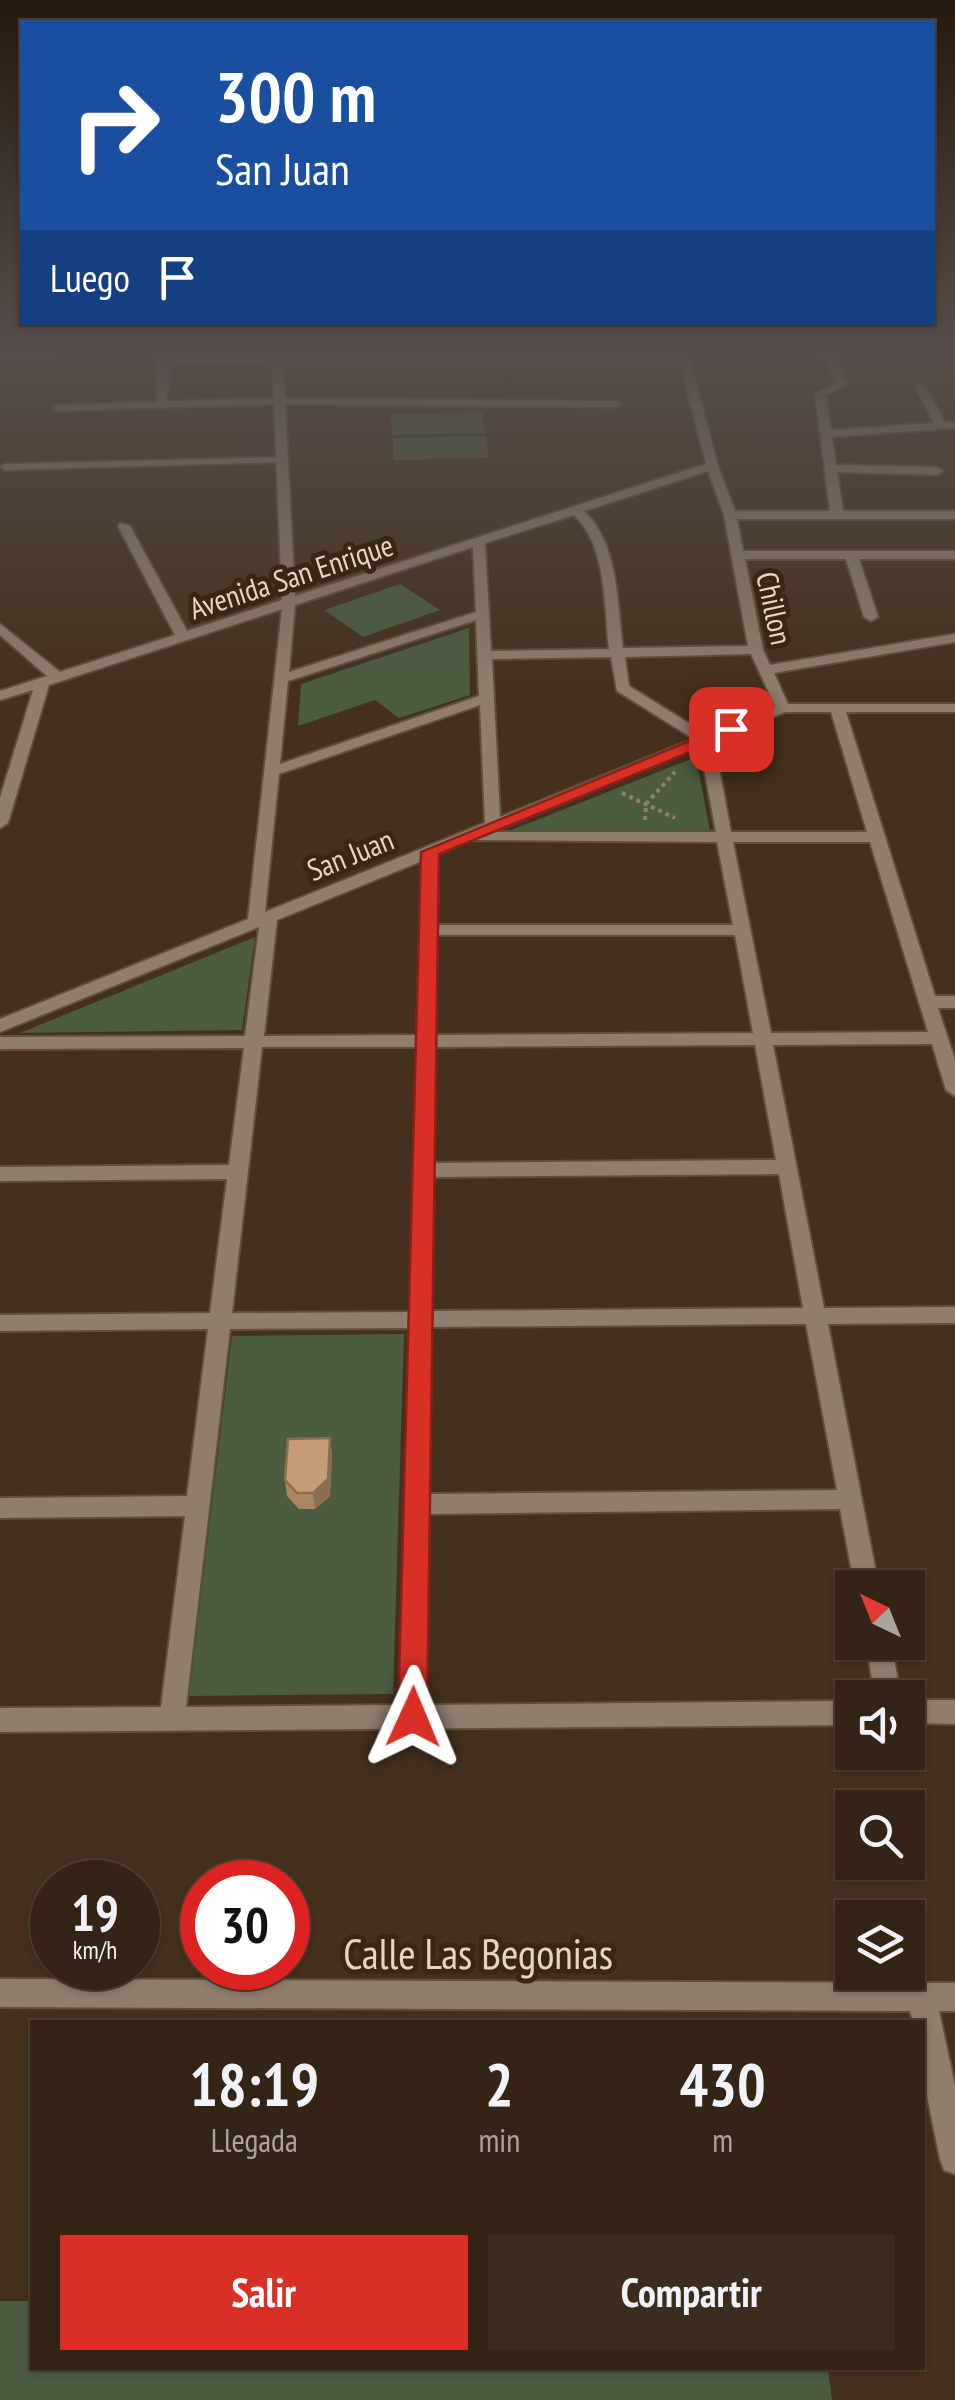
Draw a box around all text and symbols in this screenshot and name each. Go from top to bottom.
text: 300 m [215,51,376,141]
icon: right [50,60,180,190]
text: San Juan [215,139,350,197]
icon: arrive [150,250,205,305]
text: Luego [50,253,130,302]
street label: Avenida San Enrique [184,525,398,627]
street label: Chillon [748,568,802,648]
pin [689,687,774,772]
icon: arrive [704,702,759,757]
street label: San Juan [301,819,399,889]
north arrow [835,1570,925,1660]
map controls [835,1570,925,1990]
position arrow [361,1665,465,1769]
button: sound [835,1680,925,1770]
button: search [835,1790,925,1880]
speed limit sign: 30 [180,1860,310,1990]
text: 19 [71,1880,119,1945]
button: layers [835,1900,925,1990]
street label: Calle Las Begonias [343,1926,613,1981]
text: km/h [73,1934,117,1966]
text: 18:19 [189,2045,319,2123]
text: 2 [485,2045,514,2123]
text: 430 [680,2045,766,2123]
text: Llegada [211,2119,298,2161]
text: min [478,2119,520,2161]
text: m [712,2119,733,2161]
button: Salir [60,2235,468,2350]
button: Compartir [488,2235,895,2350]

